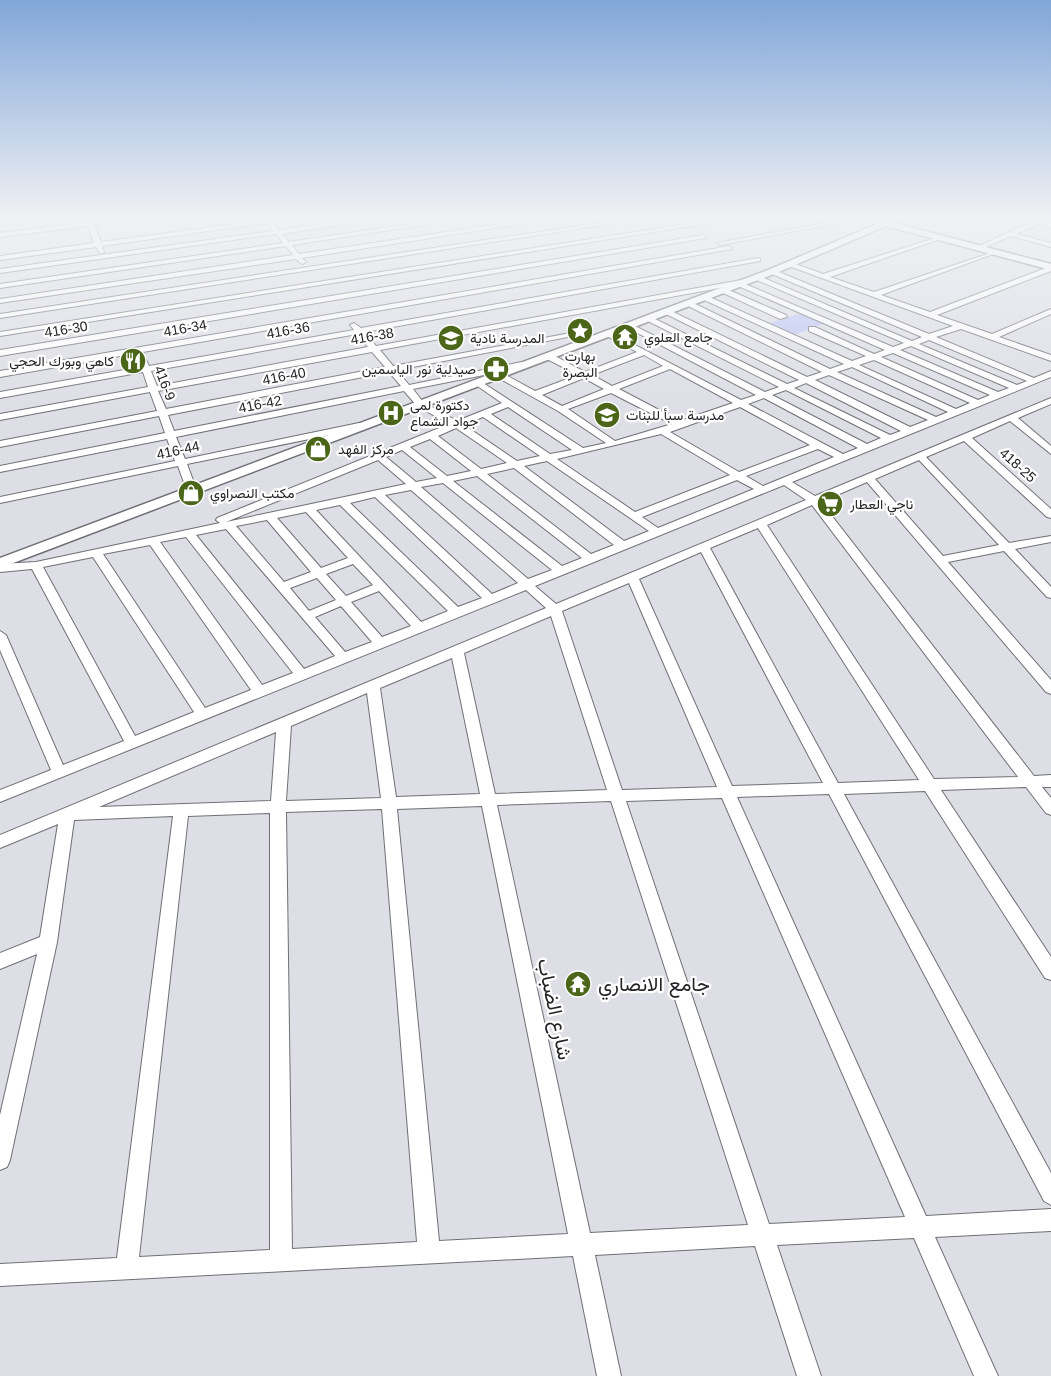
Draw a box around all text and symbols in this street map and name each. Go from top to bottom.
street label: 416-34 [162,316,208,340]
place icon: بهارت البصرة [565,316,595,346]
street label: 416-30 [43,318,89,340]
street label: 416-36 [265,318,311,342]
temple icon: جامع العلوي [610,322,640,352]
school or university icon: المدرسة نادية [436,323,466,353]
street label: 416-38 [349,324,395,348]
place label: جامع العلوي [644,329,713,349]
place label: المدرسة نادية [470,330,545,347]
restaurant icon: كاهي وبورك الحجي [118,346,148,376]
place label: بهارت البصرة [562,348,598,381]
place label: كاهي وبورك الحجي [9,353,114,373]
pharmacy icon: صيدلية نور الياسمين [481,354,511,384]
place label: صيدلية نور الياسمين [362,361,476,378]
street label: 416-9 [151,363,179,403]
street label: 416-40 [261,364,307,388]
street label: 416-42 [237,392,283,416]
place label: دكتورة لمى جواد الشماع [410,397,478,432]
hospital icon: دكتورة لمى جواد الشماع [376,398,406,428]
school or university icon: مدرسة سبأ للبنات [592,400,622,430]
place label: مدرسة سبأ للبنات [626,407,724,424]
shop icon: مركز الفهد [303,434,333,464]
street label: 416-44 [155,438,201,462]
place label: مركز الفهد [338,441,394,458]
street label: 418-25 [996,444,1040,486]
shop icon: مكتب النصراوي [176,478,206,508]
place label: مكتب النصراوي [210,485,294,505]
supermarket icon: ناجي العطار [815,489,845,519]
place label: ناجي العطار [849,496,913,516]
street label: شارع الضباب [531,956,576,1062]
temple icon: جامع الانصاري [563,969,593,999]
place label: جامع الانصاري [598,973,710,1001]

